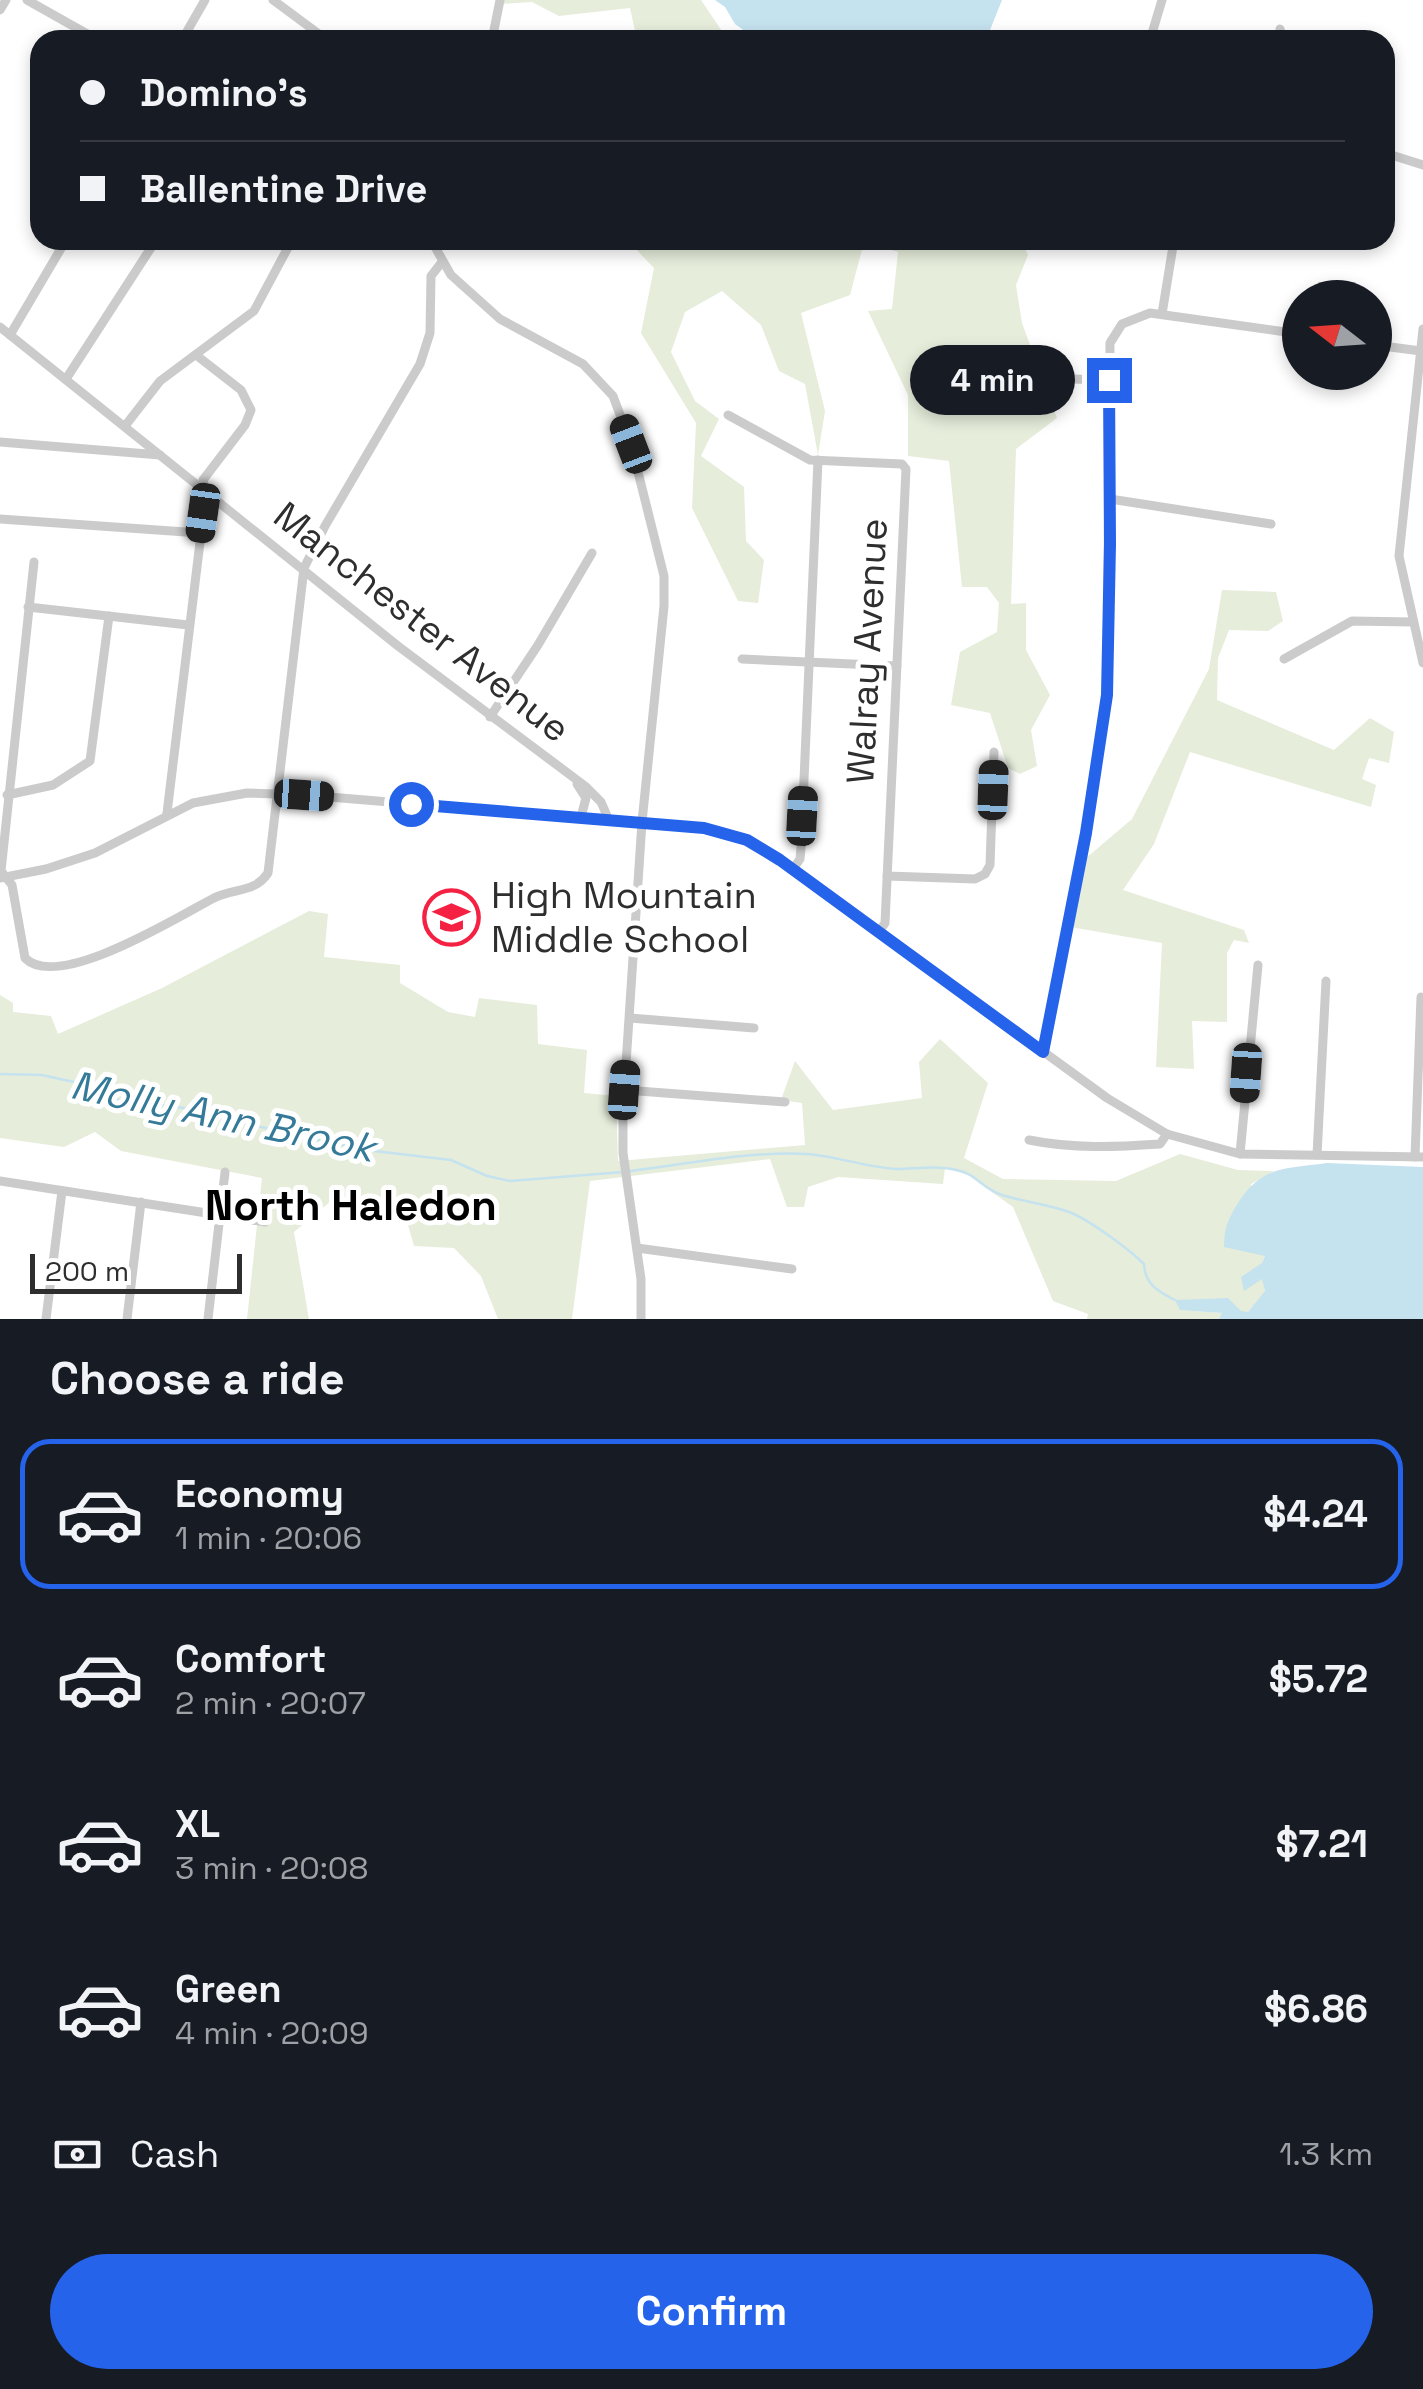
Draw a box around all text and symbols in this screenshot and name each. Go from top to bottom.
text: Domino's [140,69,308,117]
text: Ballentine Drive [140,165,427,213]
north arrow [1282,280,1392,390]
map controls [1282,280,1392,390]
callout: 4 min [909,345,1074,415]
route end [1087,358,1132,403]
text: 4 min [950,360,1035,400]
car [606,411,656,477]
car [184,481,222,545]
street label: Manchester Avenue [264,491,580,753]
street label: Walray Avenue [836,517,898,785]
car [977,759,1009,821]
car [273,778,335,812]
route start [389,782,434,827]
car [785,785,819,847]
place label: High Mountain Middle School [491,871,757,963]
school or university icon: High Mountain Middle School [422,887,482,947]
car [1229,1042,1263,1104]
water label: Molly Ann Brook [66,1059,384,1175]
car [607,1059,641,1121]
district label: North Haledon [205,1179,497,1232]
scale bar [30,1249,242,1294]
text: 200 m [45,1253,129,1289]
text: Choose a ride [50,1350,345,1407]
icon: car [55,1469,145,1559]
text: Economy [175,1470,344,1518]
text: $4.24 [1263,1490,1368,1538]
text: 1 min · 20:06 [175,1518,362,1558]
icon: car [55,1634,145,1724]
text: Comfort [175,1635,326,1683]
text: $5.72 [1269,1655,1368,1703]
text: 2 min · 20:07 [175,1683,366,1723]
icon: car [55,1799,145,1889]
text: XL [175,1800,220,1848]
text: $7.21 [1275,1820,1368,1868]
text: 3 min · 20:08 [175,1848,368,1888]
icon: car [55,1964,145,2054]
text: Green [175,1965,282,2013]
text: $6.86 [1264,1985,1368,2033]
text: 4 min · 20:09 [175,2013,369,2053]
icon: cash [50,2127,105,2182]
text: Cash [130,2130,219,2178]
text: 1.3 km [1279,2134,1373,2174]
button: Confirm [50,2254,1373,2369]

